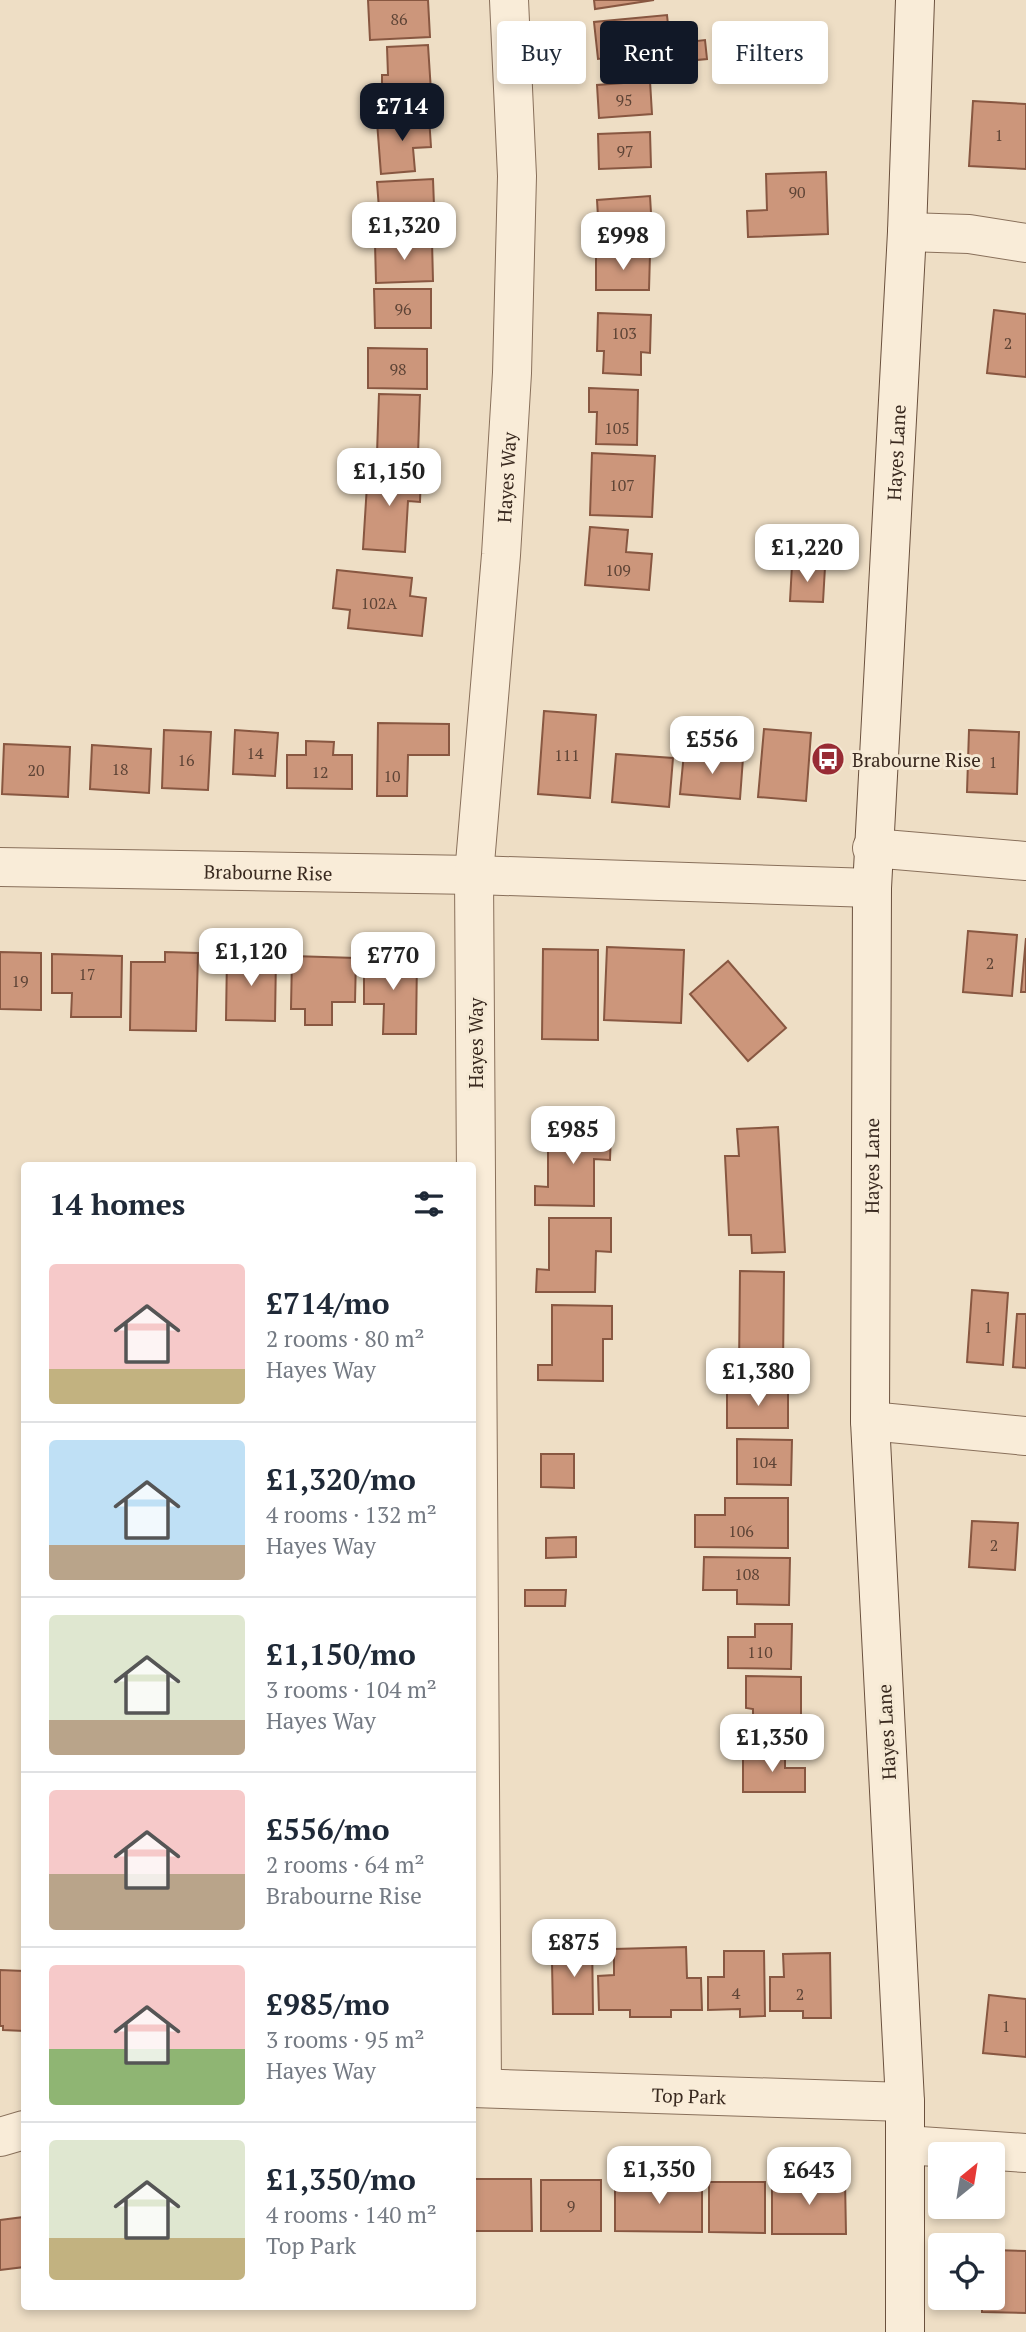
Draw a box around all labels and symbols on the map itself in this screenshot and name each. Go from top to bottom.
house number: 86 [390,8,408,30]
pin: £714 [361,83,443,143]
house number: 95 [615,89,633,111]
house number: 1 [995,124,1003,146]
house number: 97 [616,140,634,162]
house number: 90 [788,181,806,203]
pin: £1,320 [347,202,461,262]
pin: £998 [582,212,664,272]
house number: 96 [394,298,412,320]
house number: 103 [611,322,637,344]
house number: 2 [1004,332,1012,354]
house number: 98 [389,358,407,380]
street label: Hayes Lane [880,404,910,501]
house number: 105 [604,417,630,439]
street label: Hayes Way [490,431,521,523]
pin: £1,150 [332,448,446,508]
house number: 107 [609,474,635,496]
pin: £1,220 [750,524,864,584]
house number: 109 [605,559,631,581]
house number: 102A [361,592,397,614]
pin: £556 [671,716,753,776]
bus stop icon: Brabourne Rise [809,740,847,778]
house number: 14 [246,742,264,764]
house number: 111 [554,744,580,766]
place label: Brabourne Rise [852,747,981,772]
house number: 16 [177,749,195,771]
house number: 1 [989,751,997,773]
house number: 18 [111,758,129,780]
house number: 20 [27,759,45,781]
house number: 12 [311,761,329,783]
house number: 10 [383,765,401,787]
street label: Brabourne Rise [203,858,333,885]
pin: £1,120 [194,928,308,988]
pin: £770 [352,932,434,992]
house number: 2 [986,952,994,974]
house number: 17 [78,963,96,985]
house number: 19 [11,970,29,992]
street label: Hayes Way [463,997,488,1088]
pin: £985 [532,1106,614,1166]
street label: Hayes Lane [858,1118,884,1214]
house number: 1 [984,1316,992,1338]
pin: £1,380 [701,1348,815,1408]
house number: 104 [751,1451,777,1473]
house number: 106 [728,1520,754,1542]
house number: 2 [990,1534,998,1556]
house number: 108 [734,1563,760,1585]
house number: 110 [747,1641,773,1663]
street label: Hayes Lane [871,1683,901,1781]
pin: £1,350 [715,1714,829,1774]
pin: £875 [533,1920,615,1979]
house number: 4 [732,1982,741,2004]
house number: 2 [796,1983,804,2005]
house number: 1 [1002,2015,1010,2037]
street label: Top Park [651,2081,727,2109]
north arrow [928,2142,1004,2219]
pin: £1,350 [602,2146,716,2206]
pin: £643 [768,2148,850,2207]
house number: 9 [567,2195,575,2217]

